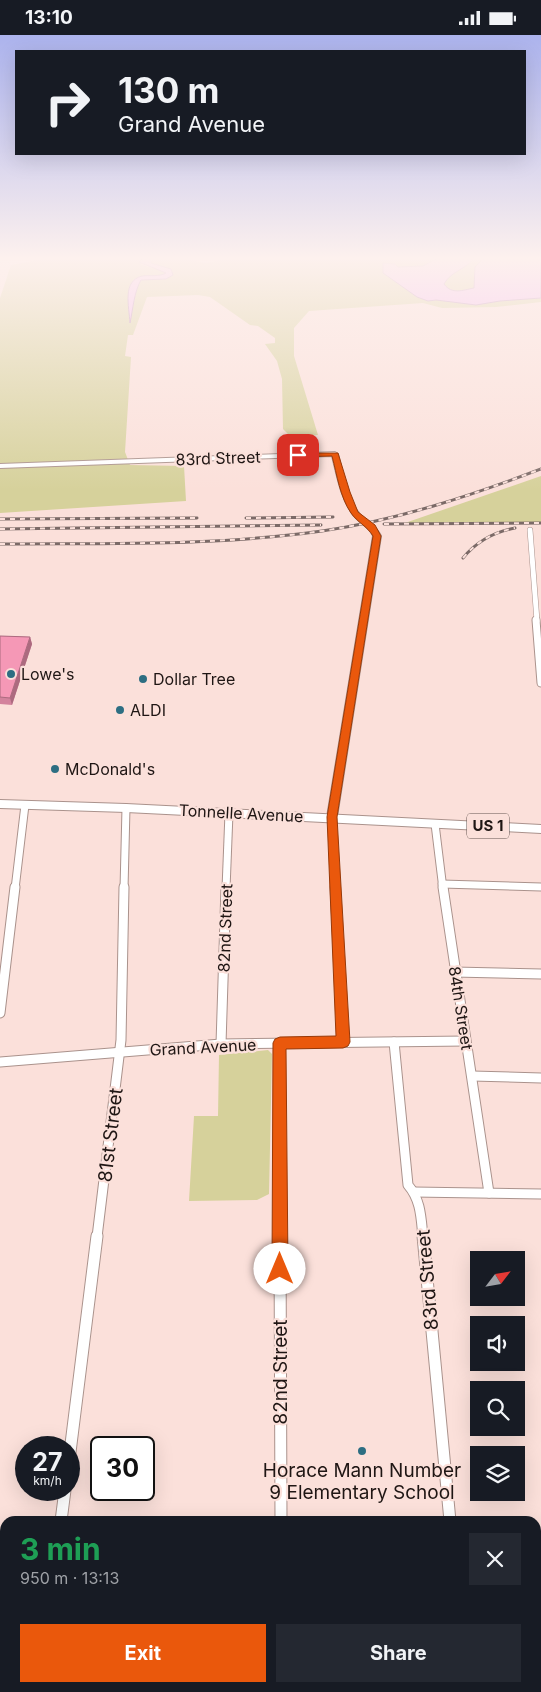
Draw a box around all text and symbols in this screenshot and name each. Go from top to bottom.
text: 13:10 [25,6,73,29]
text: 130 m [118,69,220,111]
icon: right [35,70,100,135]
text: Grand Avenue [118,111,265,137]
pin [277,434,319,476]
icon: arrive [284,441,312,469]
street label: 83rd Street [175,447,261,469]
place label: Lowe's [21,664,75,684]
marker: Lowe's [5,668,17,680]
place label: Dollar Tree [153,669,235,689]
marker: Dollar Tree [137,673,149,685]
place label: ALDI [130,700,166,720]
marker: ALDI [114,704,126,716]
place label: McDonald's [65,759,155,779]
marker: McDonald's [49,763,61,775]
street label: Tonnelle Avenue [178,800,304,826]
road number: US 1 [467,813,509,839]
street label: 82nd Street [213,883,237,973]
street label: 84th Street [445,965,477,1051]
street label: Grand Avenue [149,1034,257,1060]
street label: 81st Street [93,1087,128,1183]
street label: 83rd Street [412,1229,443,1331]
position arrow [253,1242,305,1294]
north arrow [470,1251,525,1306]
map controls [470,1251,525,1501]
button: sound [470,1316,525,1371]
street label: 82nd Street [269,1319,292,1425]
button: search [470,1381,525,1436]
speed limit sign: 30 [90,1436,155,1501]
marker: Horace Mann Number 9 Elementary School [356,1445,368,1457]
button: layers [470,1446,525,1501]
text: 27 [32,1447,63,1477]
place label: Horace Mann Number 9 Elementary School [263,1459,461,1504]
text: km/h [33,1473,62,1488]
text: 3 min [20,1531,101,1567]
button: close [469,1533,521,1585]
text: 950 m · 13:13 [20,1568,119,1588]
button: Exit [20,1624,266,1682]
button: Share [276,1624,521,1682]

